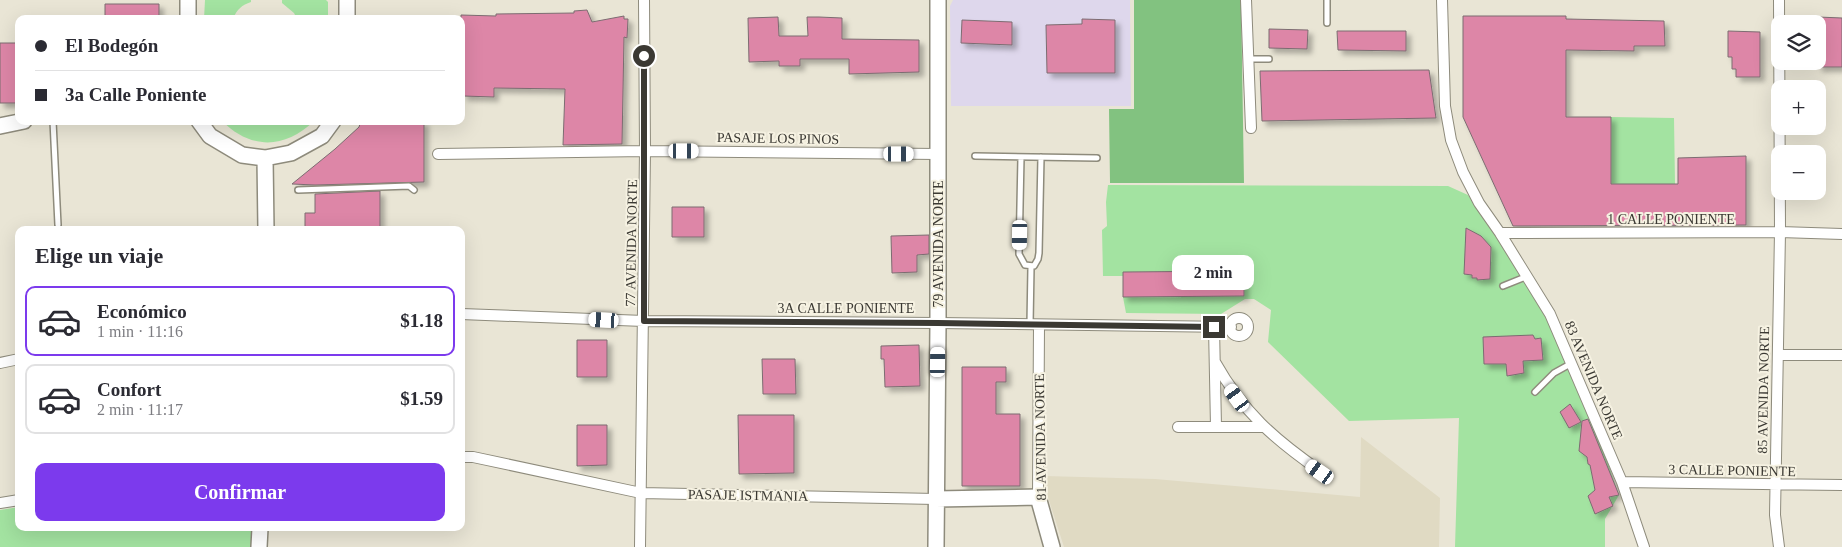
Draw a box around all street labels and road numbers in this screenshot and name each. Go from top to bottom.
street label: PASAJE LOS PINOS [717,130,839,147]
street label: 77 AVENIDA NORTE [623,179,640,307]
street label: 79 AVENIDA NORTE [931,180,946,308]
street label: 1 CALLE PONIENTE [1607,212,1735,227]
street label: 3A CALLE PONIENTE [778,301,914,316]
street label: 83 AVENIDA NORTE [1562,319,1625,442]
street label: 85 AVENIDA NORTE [1755,326,1772,454]
street label: 81 AVENIDA NORTE [1032,373,1049,501]
street label: 3 CALLE PONIENTE [1668,462,1796,479]
street label: PASAJE ISTMANIA [688,487,809,504]

